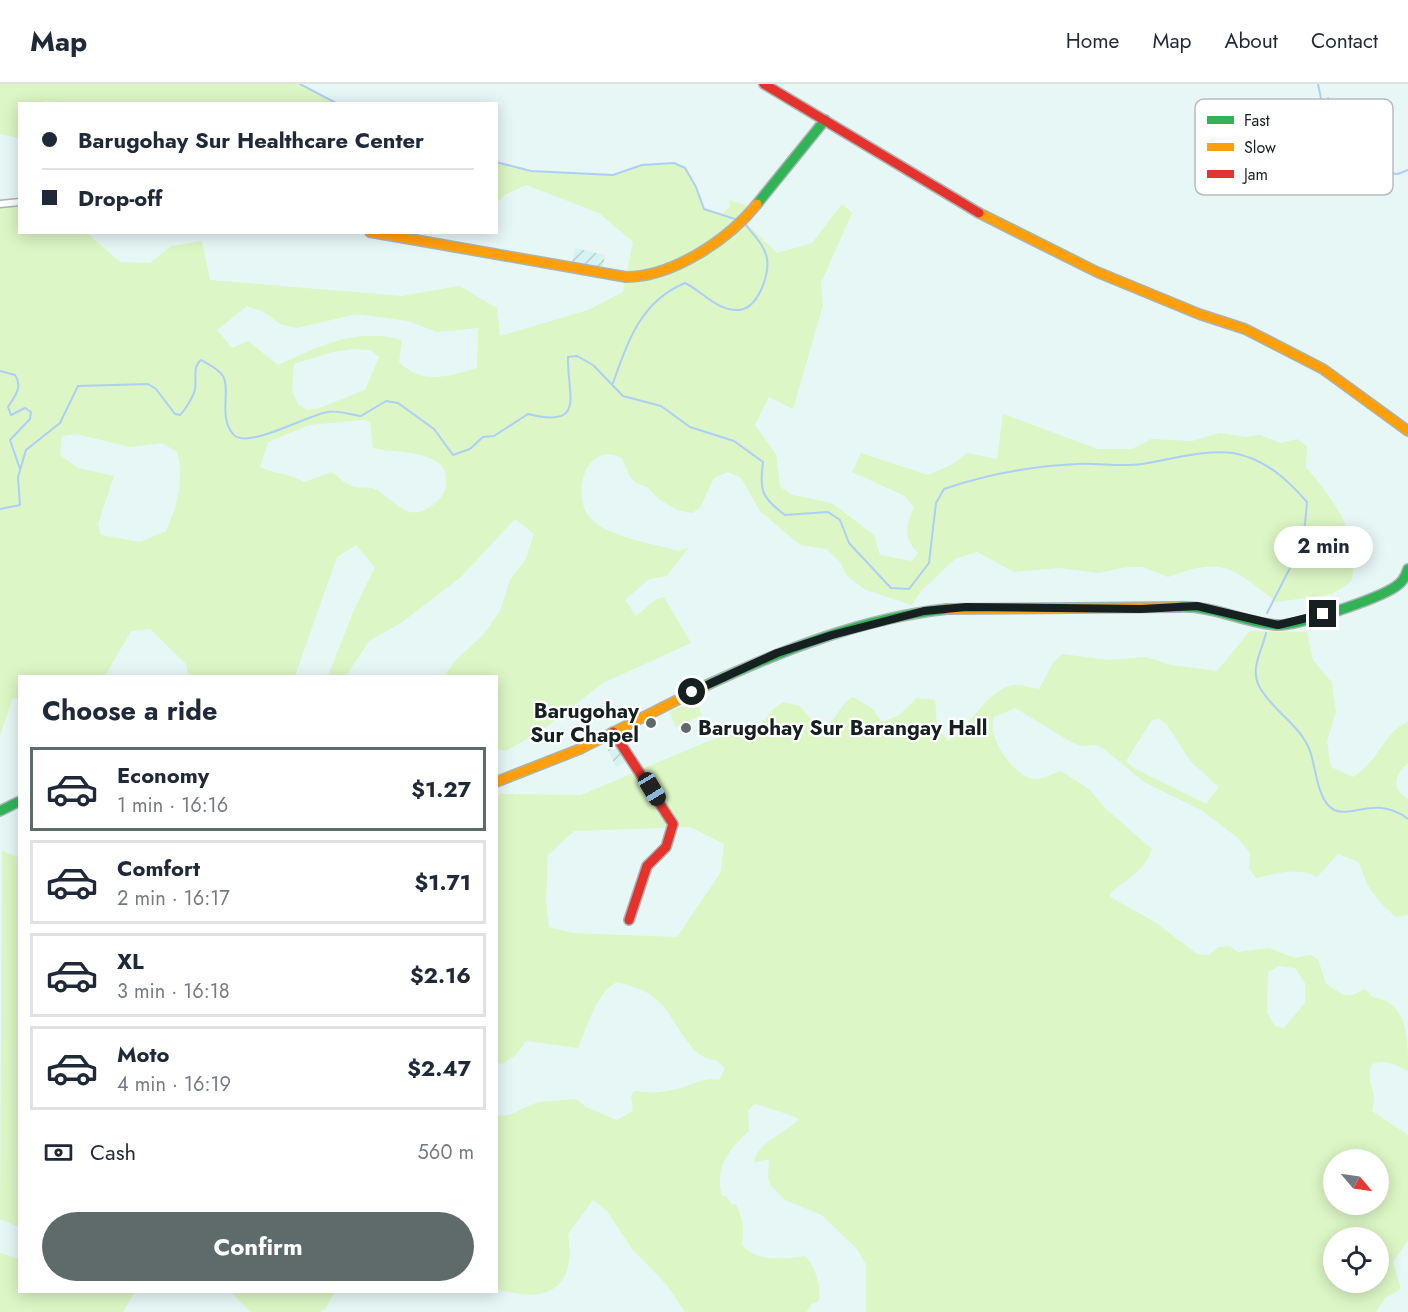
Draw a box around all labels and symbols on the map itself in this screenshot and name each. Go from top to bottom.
legend [1195,99,1393,195]
text: Fast [1244,109,1270,132]
text: Slow [1244,136,1276,159]
text: Jam [1242,163,1268,186]
callout: 2 min [1274,527,1372,569]
route end [1309,600,1336,627]
route start [678,678,705,705]
place label: Barugohay Sur Chapel [530,696,640,750]
place label: Barugohay Sur Barangay Hall [698,713,987,743]
marker: Barugohay Sur Chapel [644,716,658,730]
marker: Barugohay Sur Barangay Hall [679,721,693,735]
car [635,769,669,809]
north arrow [1323,1149,1389,1215]

